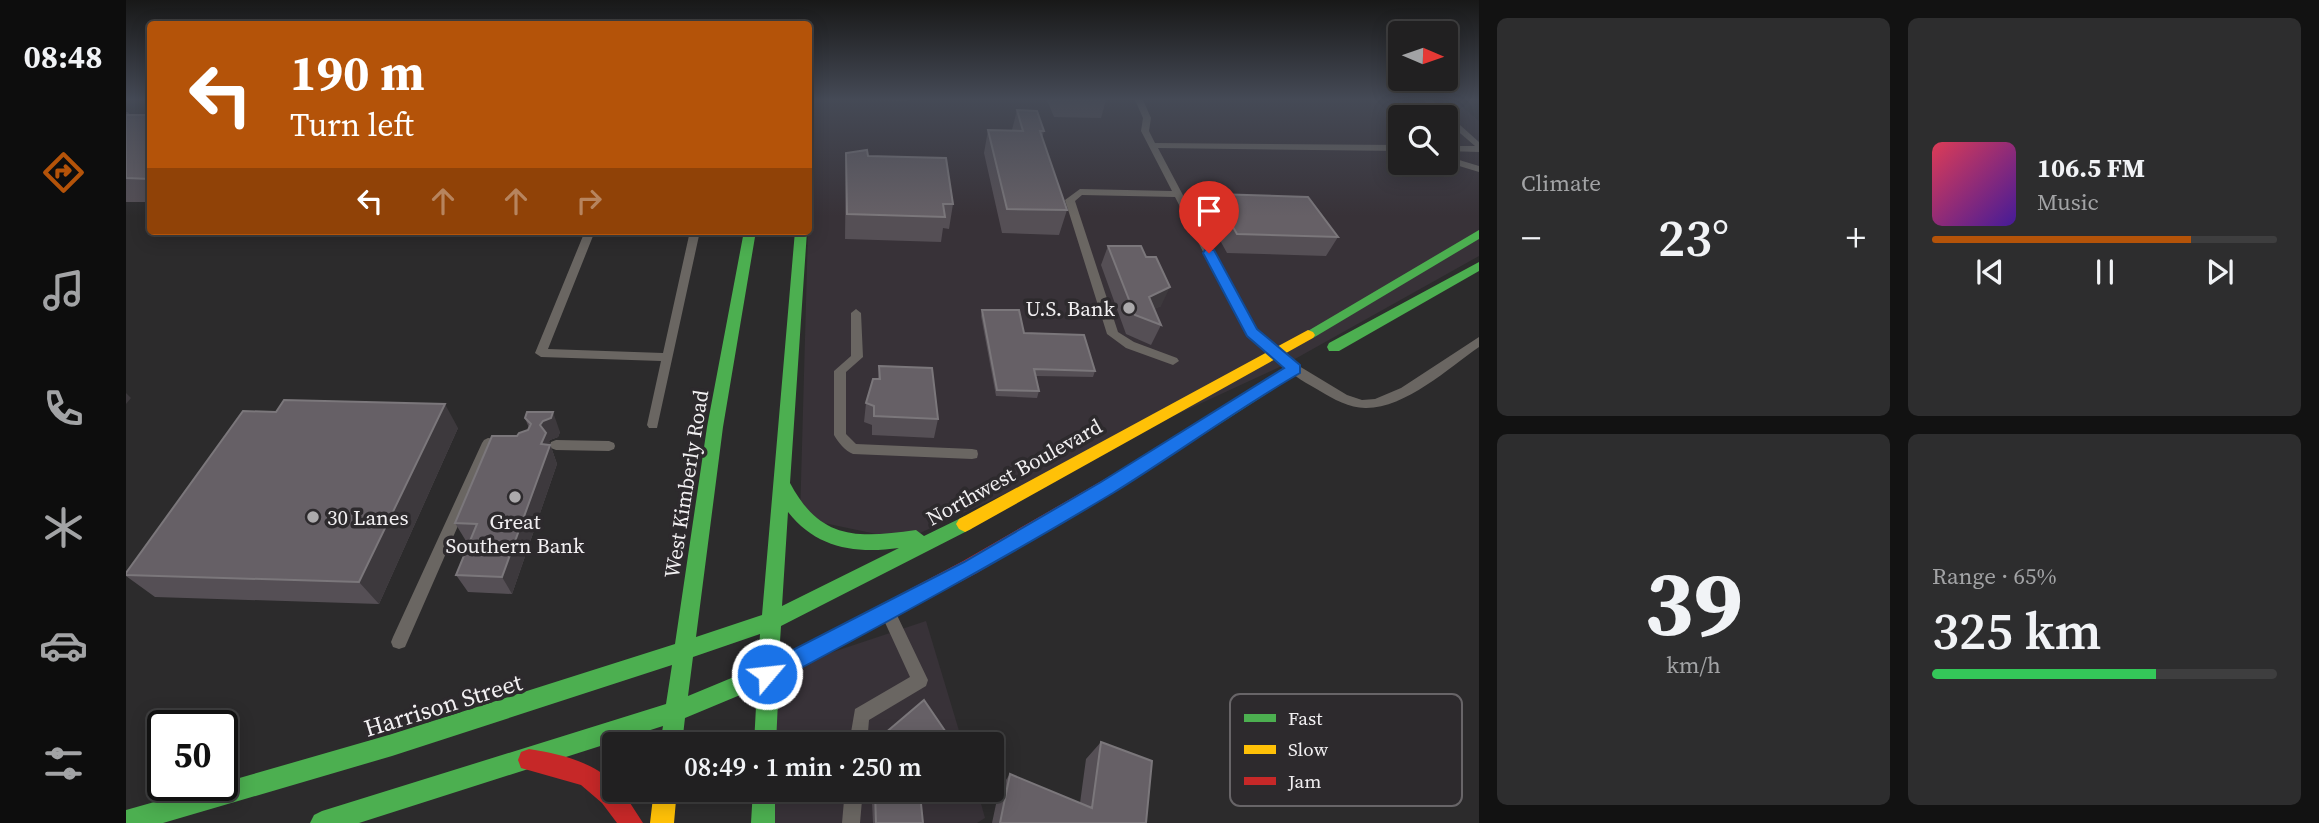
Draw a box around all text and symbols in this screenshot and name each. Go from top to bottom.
north arrow [1388,21,1458,91]
map controls [1388,21,1458,175]
text: 08:48 [24,35,102,79]
text: 190 m [290,39,425,106]
icon: left [175,49,266,140]
text: Turn left [290,103,414,147]
button: search [1388,105,1458,175]
icon: directions [39,148,88,197]
text: 106.5 FM [2037,150,2145,186]
text: Climate [1521,167,1601,199]
pin [1179,181,1239,253]
icon: left [351,182,389,220]
icon: ahead [424,182,462,220]
icon: ahead [497,182,535,220]
icon: right [570,182,608,220]
text: Music [2037,186,2099,218]
icon: arrive [1190,192,1228,230]
text: 23° [1658,202,1729,273]
text: − [1521,212,1541,264]
text: + [1846,212,1866,264]
icon: previous [1971,253,2009,291]
icon: pause [2086,253,2124,291]
icon: next [2201,253,2239,291]
icon: music [39,266,88,315]
place label: U.S. Bank [1026,294,1116,323]
marker: U.S. Bank [1121,300,1137,316]
icon: phone [39,384,88,433]
street label: West Kimberly Road [657,388,715,580]
street label: Northwest Boulevard [921,412,1107,532]
marker: Great Southern Bank [507,489,523,505]
icon: climate [39,503,88,552]
place label: 30 Lanes [327,503,409,532]
place label: Great Southern Bank [446,507,585,560]
marker: 30 Lanes [305,509,321,525]
text: 39 [1644,541,1743,665]
text: Range · 65% [1932,560,2057,592]
text: 325 km [1932,595,2101,666]
icon: car [39,621,88,670]
position arrow [730,637,804,711]
text: km/h [1666,649,1721,681]
street label: Harrison Street [360,665,526,745]
legend [1230,694,1462,806]
text: Fast [1288,705,1323,731]
speed limit sign: 50 [147,710,238,801]
text: Slow [1288,736,1329,762]
icon: filters [39,739,88,788]
text: 08:49 · 1 min · 250 m [684,749,922,785]
text: Jam [1287,768,1321,794]

